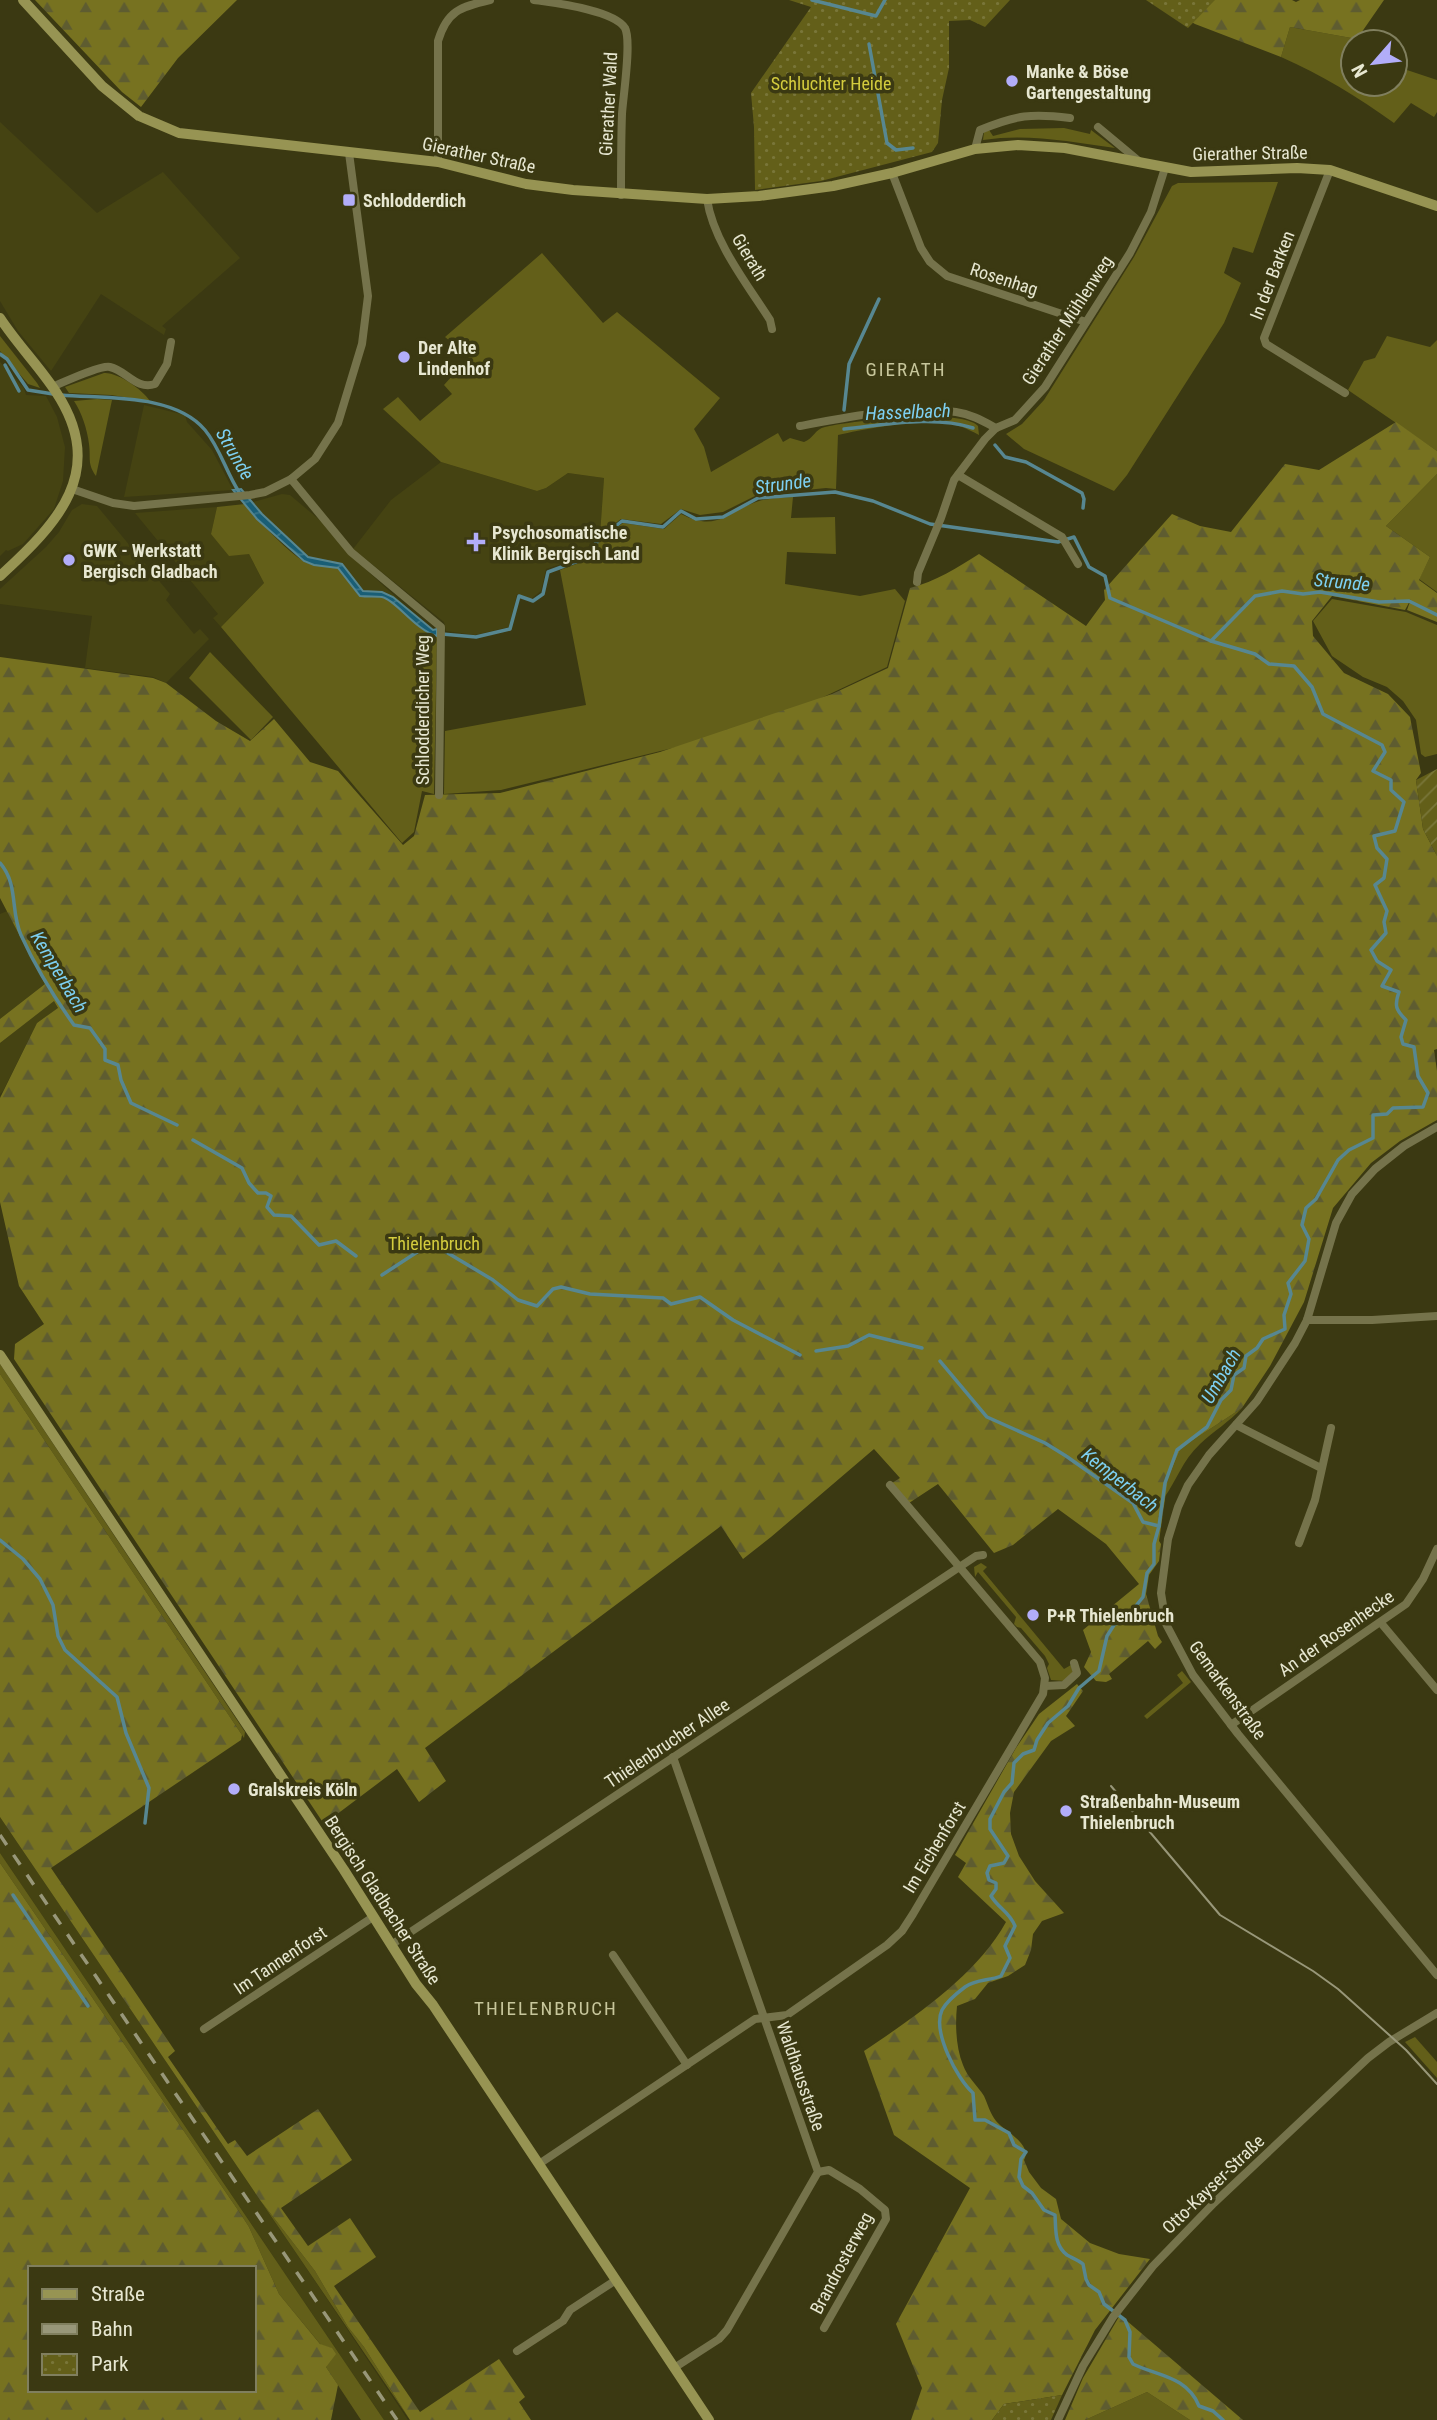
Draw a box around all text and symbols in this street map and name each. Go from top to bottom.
north arrow [1339,28,1409,98]
street label: Gierather Wald [595,51,621,157]
text: N [1347,60,1372,81]
place label: Manke & Böse Gartengestaltung [1026,61,1151,103]
park label: Schluchter Heide [771,73,891,94]
marker: Manke & Böse Gartengestaltung [1004,73,1020,89]
street label: Gierather Straße [420,133,538,177]
street label: Gierather Straße [1192,141,1308,165]
place label: Schlodderdich [363,190,466,211]
marker: Schlodderdich [341,192,357,208]
street label: In der Barken [1245,228,1299,322]
street label: Gierath [728,230,772,284]
street label: Gierather Mühlenweg [1017,251,1117,389]
street label: Rosenhag [967,258,1041,300]
place label: Der Alte Lindenhof [418,337,490,379]
marker: Der Alte Lindenhof [396,349,412,365]
district label: GIERATH [866,358,946,381]
water label: Hasselbach [865,399,951,425]
water label: Strunde [211,424,259,484]
water label: Strunde [754,469,812,499]
place label: Psychosomatische Klinik Bergisch Land [492,522,640,564]
marker: Psychosomatische Klinik Bergisch Land [466,532,486,552]
place label: GWK - Werkstatt Bergisch Gladbach [83,540,218,582]
marker: GWK - Werkstatt Bergisch Gladbach [61,552,77,568]
water label: Strunde [1313,568,1371,596]
street label: Schlodderdicher Weg [412,635,433,785]
water label: Kemperbach [26,927,92,1017]
park label: Thielenbruch [388,1233,480,1254]
water label: Umbach [1196,1344,1246,1408]
water label: Kemperbach [1077,1443,1163,1517]
street label: An der Rosenhecke [1274,1585,1398,1681]
place label: P+R Thielenbruch [1047,1605,1174,1626]
marker: P+R Thielenbruch [1025,1607,1041,1623]
street label: Gemarkenstraße [1185,1637,1271,1743]
street label: Thielenbrucher Allee [601,1694,733,1792]
place label: Gralskreis Köln [248,1779,357,1800]
marker: Gralskreis Köln [226,1781,242,1797]
place label: Straßenbahn-Museum Thielenbruch [1080,1791,1240,1833]
street label: Im Eichenforst [898,1797,970,1897]
marker: Straßenbahn-Museum Thielenbruch [1058,1803,1074,1819]
street label: Bergisch Gladbacher Straße [321,1812,445,1988]
street label: Im Tannenforst [230,1921,330,1999]
district label: THIELENBRUCH [474,1997,618,2020]
street label: Waldhausstraße [772,2018,830,2134]
street label: Otto-Kayser-Straße [1158,2130,1268,2238]
street label: Brandrosterweg [805,2209,877,2317]
legend [28,2266,256,2392]
text: Straße [91,2282,145,2306]
text: Bahn [91,2317,133,2341]
text: Park [91,2352,129,2376]

